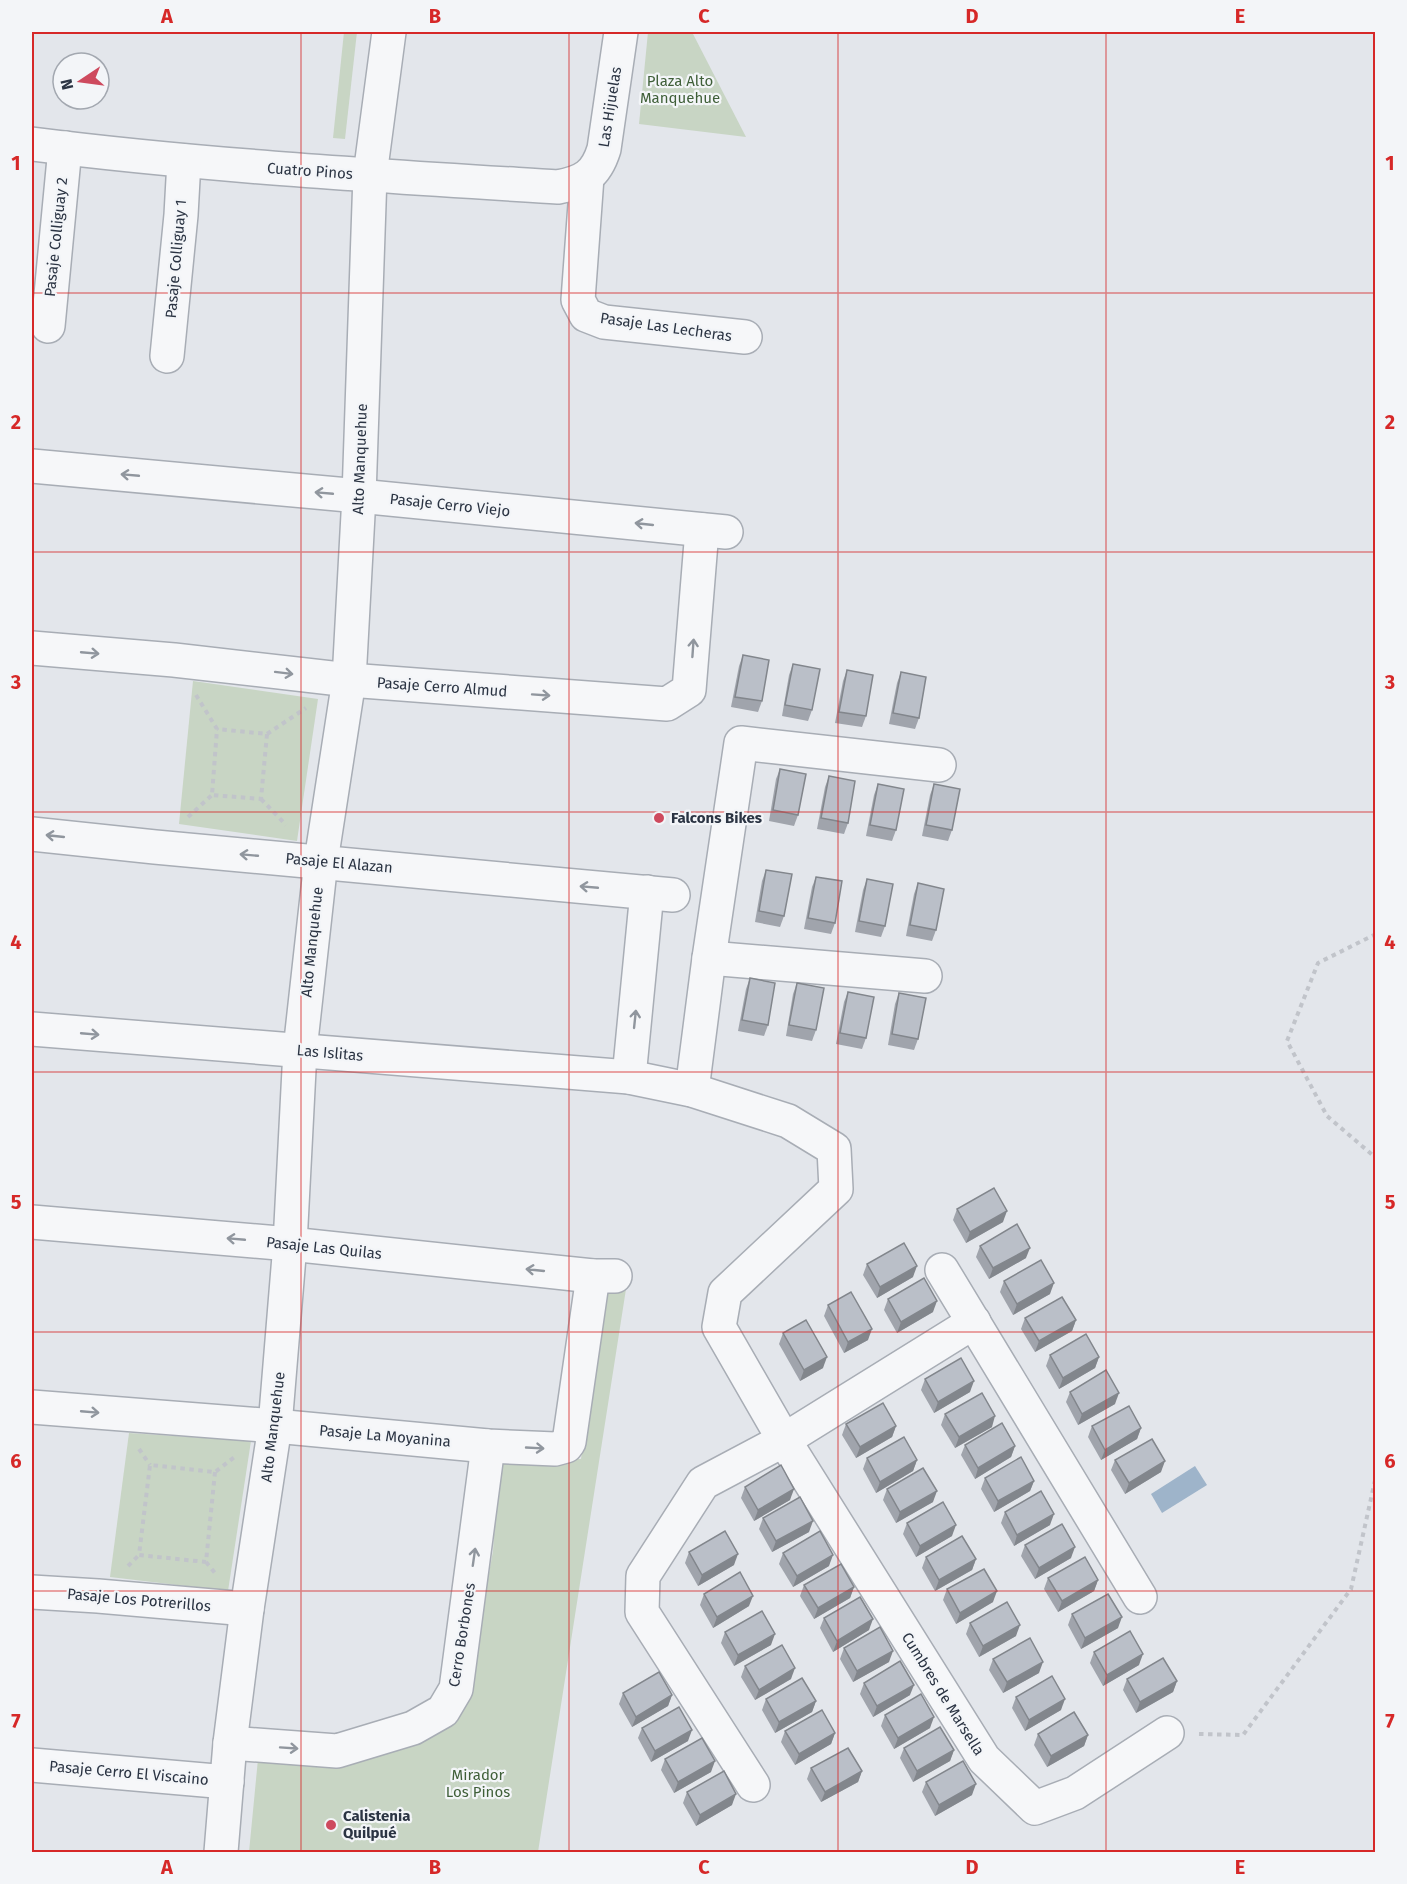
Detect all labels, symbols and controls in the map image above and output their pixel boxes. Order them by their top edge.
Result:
text: A [160,4,174,28]
text: B [429,4,441,28]
text: C [698,4,710,28]
text: D [965,4,979,28]
text: E [1235,4,1245,28]
north arrow [51,51,111,111]
street label: Las Hijuelas [595,65,625,149]
park label: Plaza Alto Manquehue [640,72,720,107]
text: N [56,77,77,92]
text: 1 [11,151,21,175]
text: 1 [1385,151,1395,175]
street label: Cuatro Pinos [266,159,354,183]
street label: Pasaje Colliguay 2 [41,176,71,298]
street label: Pasaje Colliguay 1 [162,199,190,319]
street label: Pasaje Las Lecheras [599,309,733,345]
street label: Alto Manquehue [349,403,371,515]
text: 2 [11,410,21,434]
text: 2 [1385,410,1395,434]
one-way arrow [121,469,141,480]
one-way arrow [315,487,335,498]
street label: Pasaje Cerro Viejo [389,490,511,520]
one-way arrow [634,518,654,529]
one-way arrow [687,639,698,659]
one-way arrow [79,648,99,659]
one-way arrow [273,668,293,679]
text: 3 [10,670,21,694]
text: 3 [1384,670,1395,694]
street label: Pasaje Cerro Almud [376,673,508,701]
one-way arrow [530,689,550,700]
place label: Falcons Bikes [671,809,762,827]
marker: Falcons Bikes [652,811,666,825]
one-way arrow [45,830,65,841]
one-way arrow [239,849,259,860]
street label: Pasaje El Alazan [285,849,393,877]
one-way arrow [580,881,600,892]
street label: Alto Manquehue [297,886,327,998]
text: 4 [10,930,22,954]
text: 4 [1384,930,1396,954]
one-way arrow [630,1010,641,1030]
one-way arrow [79,1028,99,1039]
street label: Las Islitas [296,1041,364,1065]
text: 5 [11,1190,22,1214]
text: 5 [1385,1190,1396,1214]
one-way arrow [227,1233,247,1244]
street label: Pasaje Las Quilas [265,1233,383,1263]
one-way arrow [525,1264,545,1275]
street label: Alto Manquehue [257,1371,289,1483]
one-way arrow [79,1407,99,1418]
street label: Pasaje La Moyanina [318,1421,452,1451]
one-way arrow [525,1442,545,1453]
text: 6 [10,1449,22,1473]
text: 6 [1384,1449,1396,1473]
one-way arrow [468,1548,479,1567]
street label: Cerro Borbones [445,1582,479,1688]
street label: Pasaje Los Potrerillos [66,1585,212,1615]
street label: Cumbres de Marsella [898,1629,988,1759]
text: 7 [11,1709,21,1733]
text: 7 [1385,1709,1395,1733]
one-way arrow [278,1742,298,1753]
street label: Pasaje Cerro El Viscaino [48,1757,210,1789]
park label: Mirador Los Pinos [446,1766,510,1801]
place label: Calistenia Quilpué [343,1807,410,1842]
marker: Calistenia Quilpué [324,1818,338,1832]
text: A [160,1855,174,1879]
text: B [429,1855,441,1879]
text: C [698,1855,710,1879]
text: D [965,1855,979,1879]
text: E [1235,1855,1245,1879]

